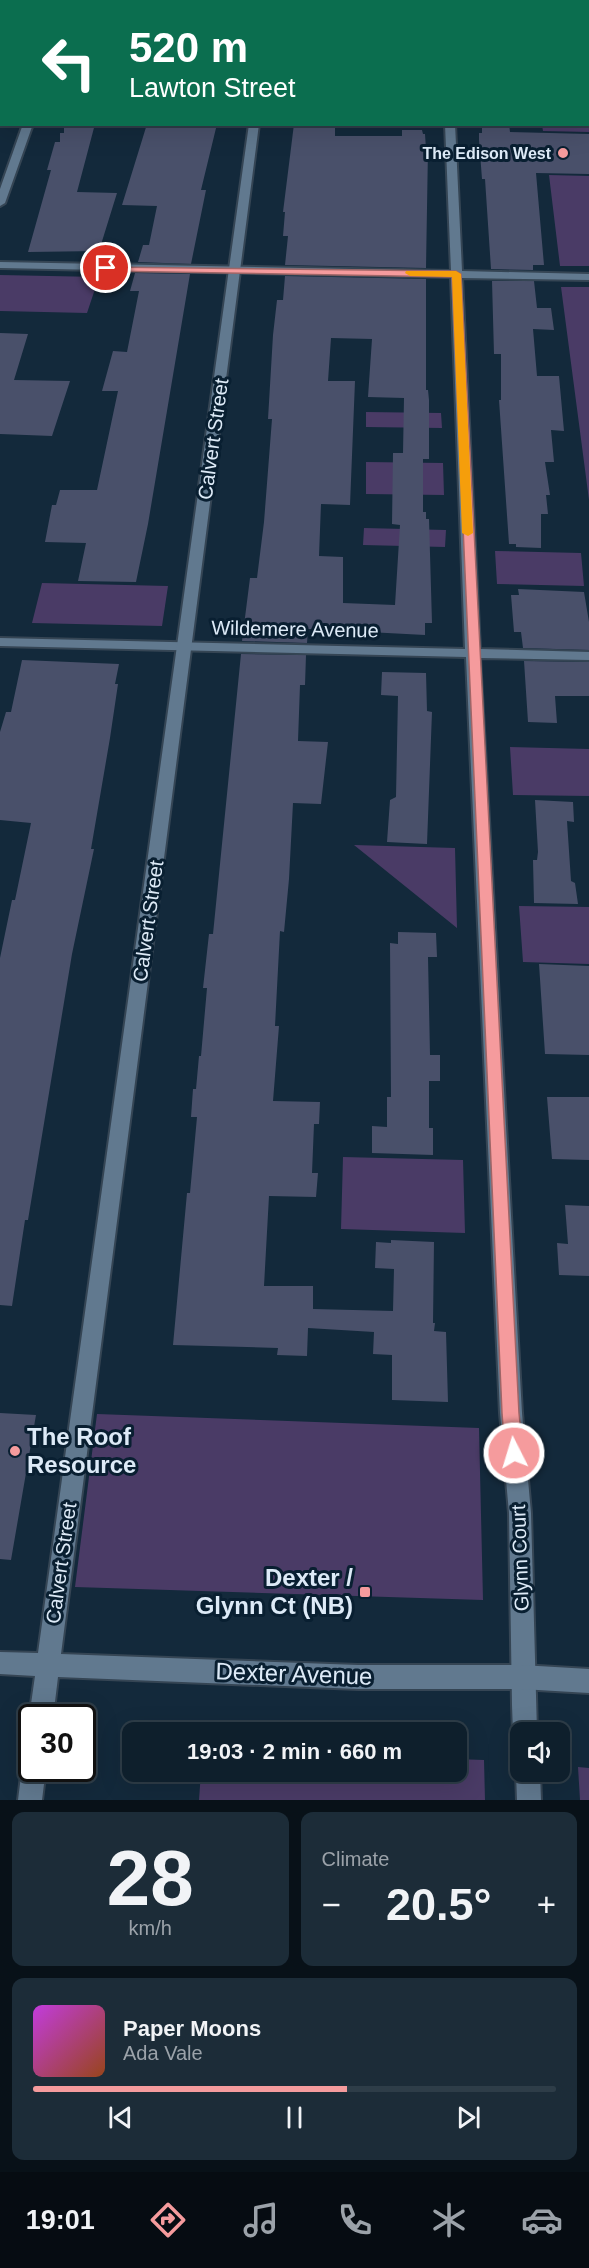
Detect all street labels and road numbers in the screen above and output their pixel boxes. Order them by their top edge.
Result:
street label: Calvert Street [194,376,232,501]
street label: Wildemere Avenue [211,617,379,641]
street label: Calvert Street [129,858,167,983]
street label: Calvert Street [42,1500,80,1625]
street label: Glynn Court [507,1504,533,1612]
street label: Dexter Avenue [215,1657,373,1690]

